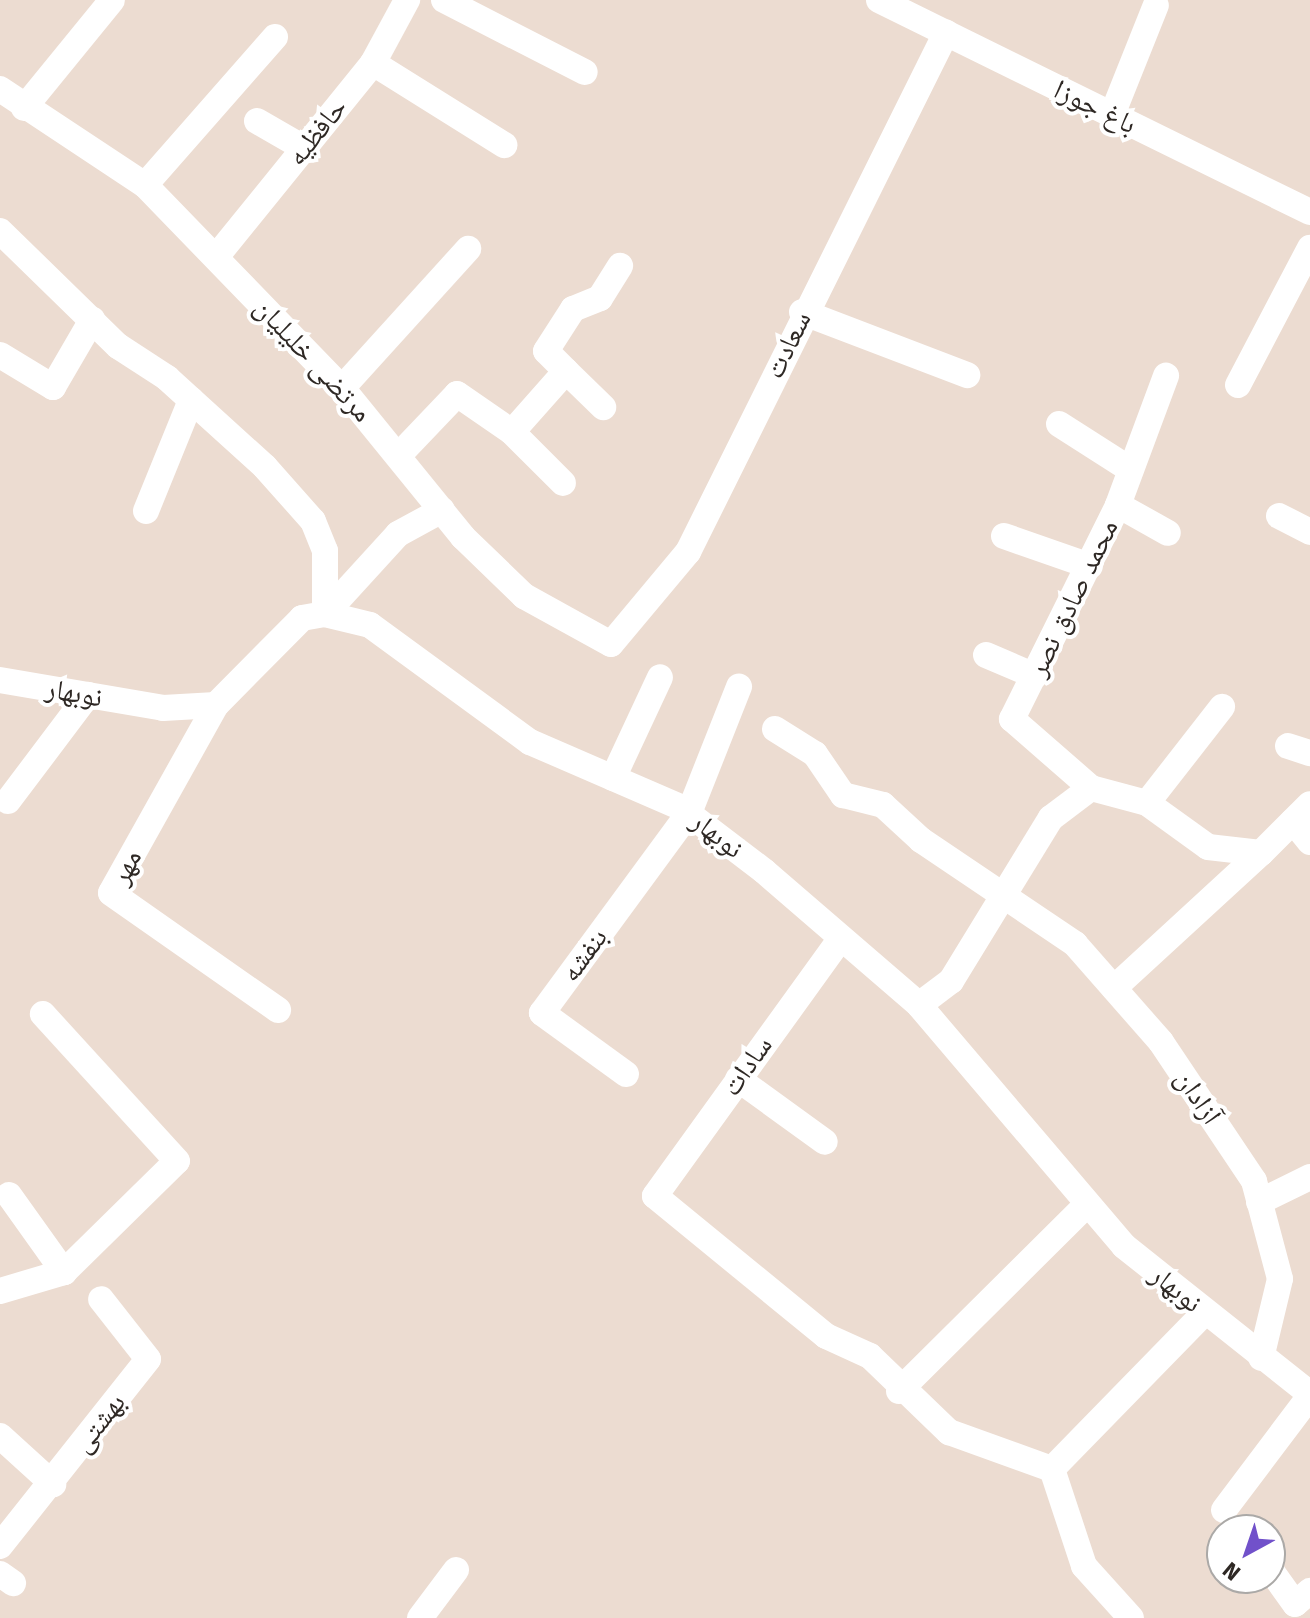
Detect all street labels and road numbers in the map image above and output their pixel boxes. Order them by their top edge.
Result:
street label: باغ جوزا [1048,73,1142,141]
street label: حافظیه [280,92,354,172]
street label: مرتضی خلیلیان [247,291,379,429]
street label: سعادت [757,306,819,384]
street label: محمد صادق نصر [1020,514,1126,682]
street label: نوبهار [43,672,105,714]
street label: نوبهار [684,804,750,866]
street label: مهر [103,844,149,890]
street label: بنفشه [553,922,615,988]
street label: سادات [714,1030,780,1102]
street label: آزادان [1168,1063,1228,1131]
street label: نوبهار [1143,1258,1209,1320]
street label: بهشتی [65,1387,133,1459]

